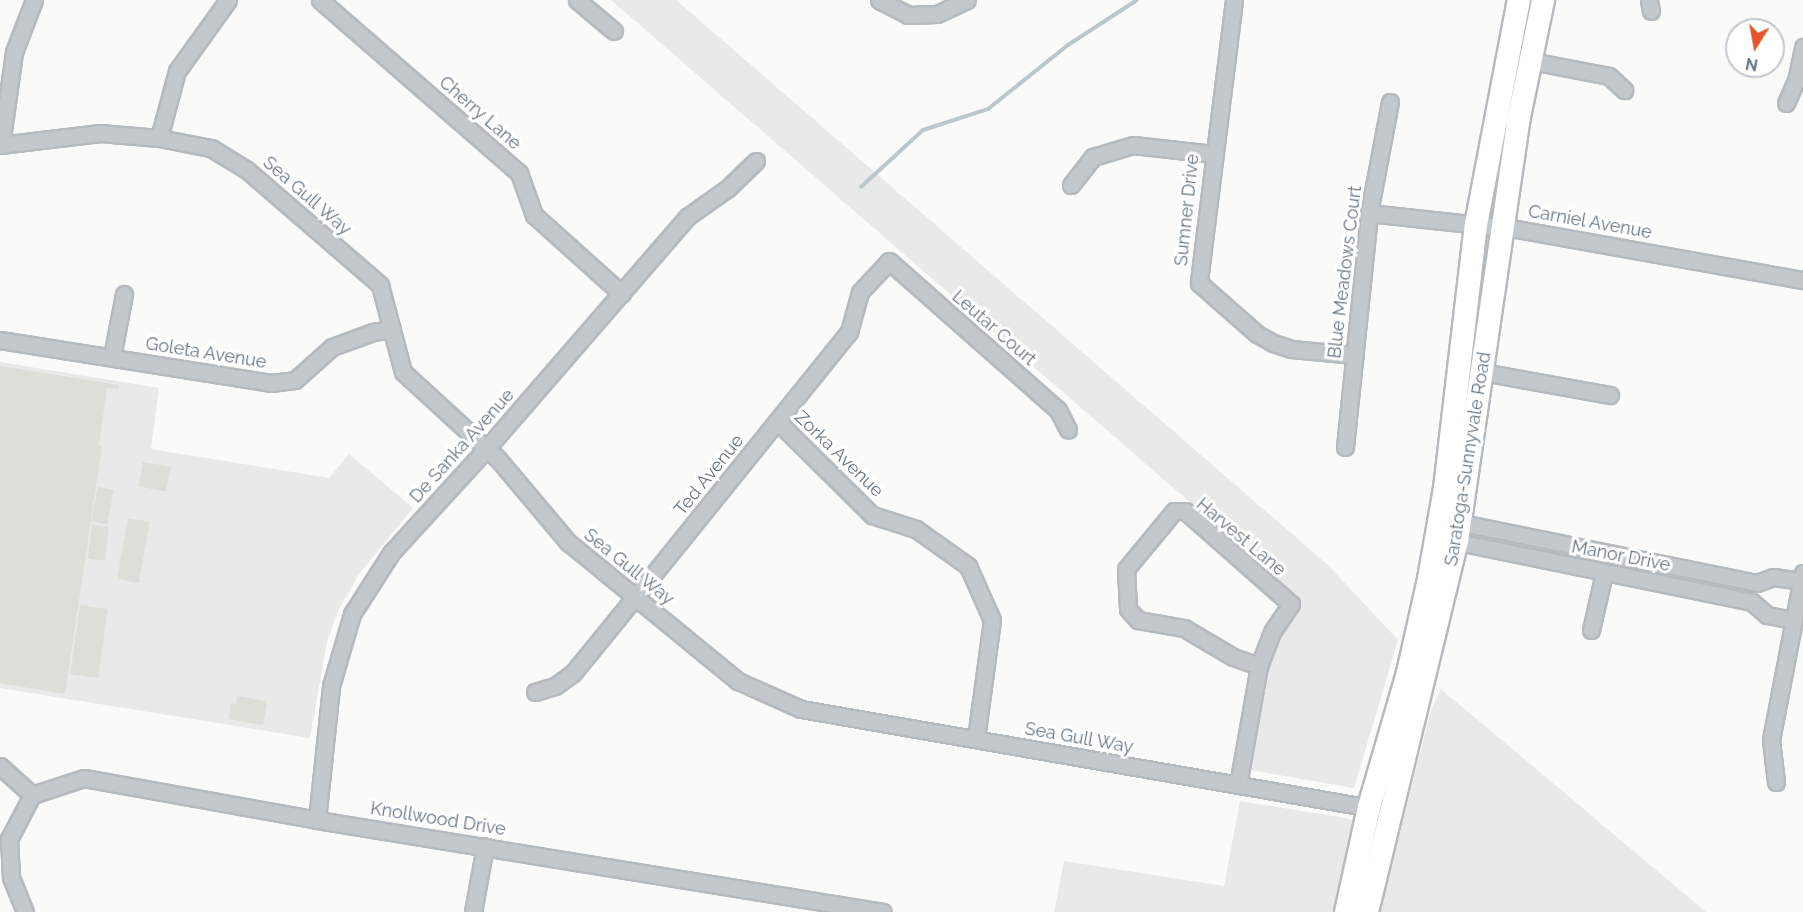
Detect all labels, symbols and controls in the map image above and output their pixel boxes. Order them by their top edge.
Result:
north arrow [1725,18,1785,78]
text: N [1744,54,1760,75]
street label: Cherry Lane [435,71,525,155]
street label: Sea Gull Way [258,151,356,241]
street label: Sumner Drive [1170,153,1204,267]
street label: Blue Meadows Court [1324,184,1366,360]
street label: Carniel Avenue [1526,200,1654,244]
street label: Leutar Court [948,286,1040,370]
street label: Goleta Avenue [144,333,268,373]
street label: Saratoga-Sunnyvale Road [1440,350,1496,568]
street label: De Sanka Avenue [405,384,519,508]
street label: Zorka Avenue [790,406,888,502]
street label: Ted Avenue [670,430,748,520]
street label: Harvest Lane [1192,493,1290,581]
street label: Sea Gull Way [579,524,679,610]
street label: Manor Drive [1570,536,1672,576]
street label: Sea Gull Way [1022,718,1136,758]
street label: Knollwood Drive [369,798,507,840]

